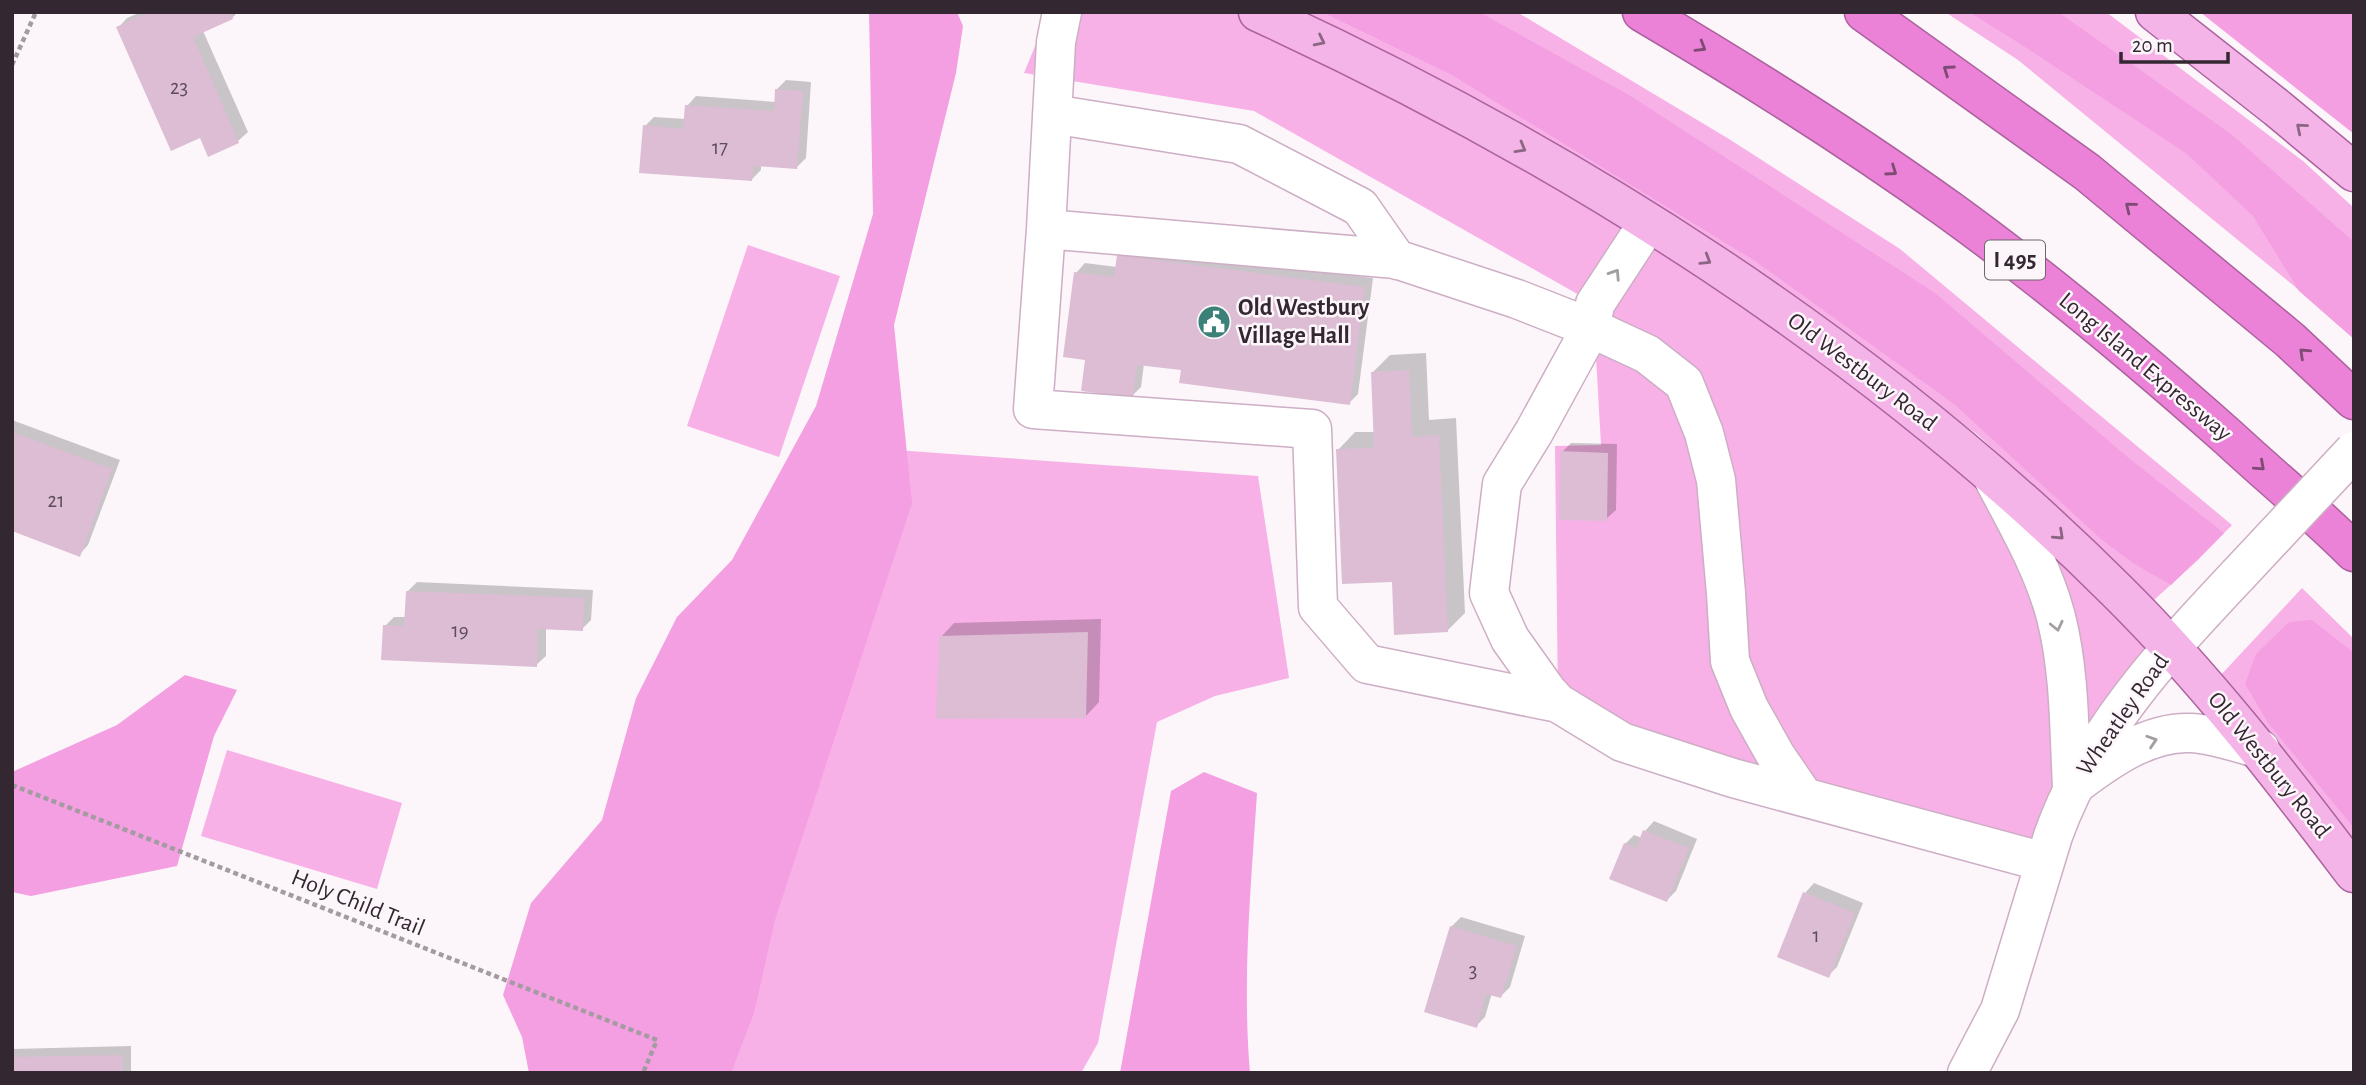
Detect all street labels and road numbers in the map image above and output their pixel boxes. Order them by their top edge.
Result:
road number: I 495 [1985,241,2045,280]
street label: Long Island Expressway [2054,288,2236,446]
street label: Old Westbury Road [1783,308,1941,436]
street label: Wheatley Road [2072,650,2174,780]
street label: Old Westbury Road [2203,688,2335,842]
street label: Holy Child Trail [288,865,428,941]

